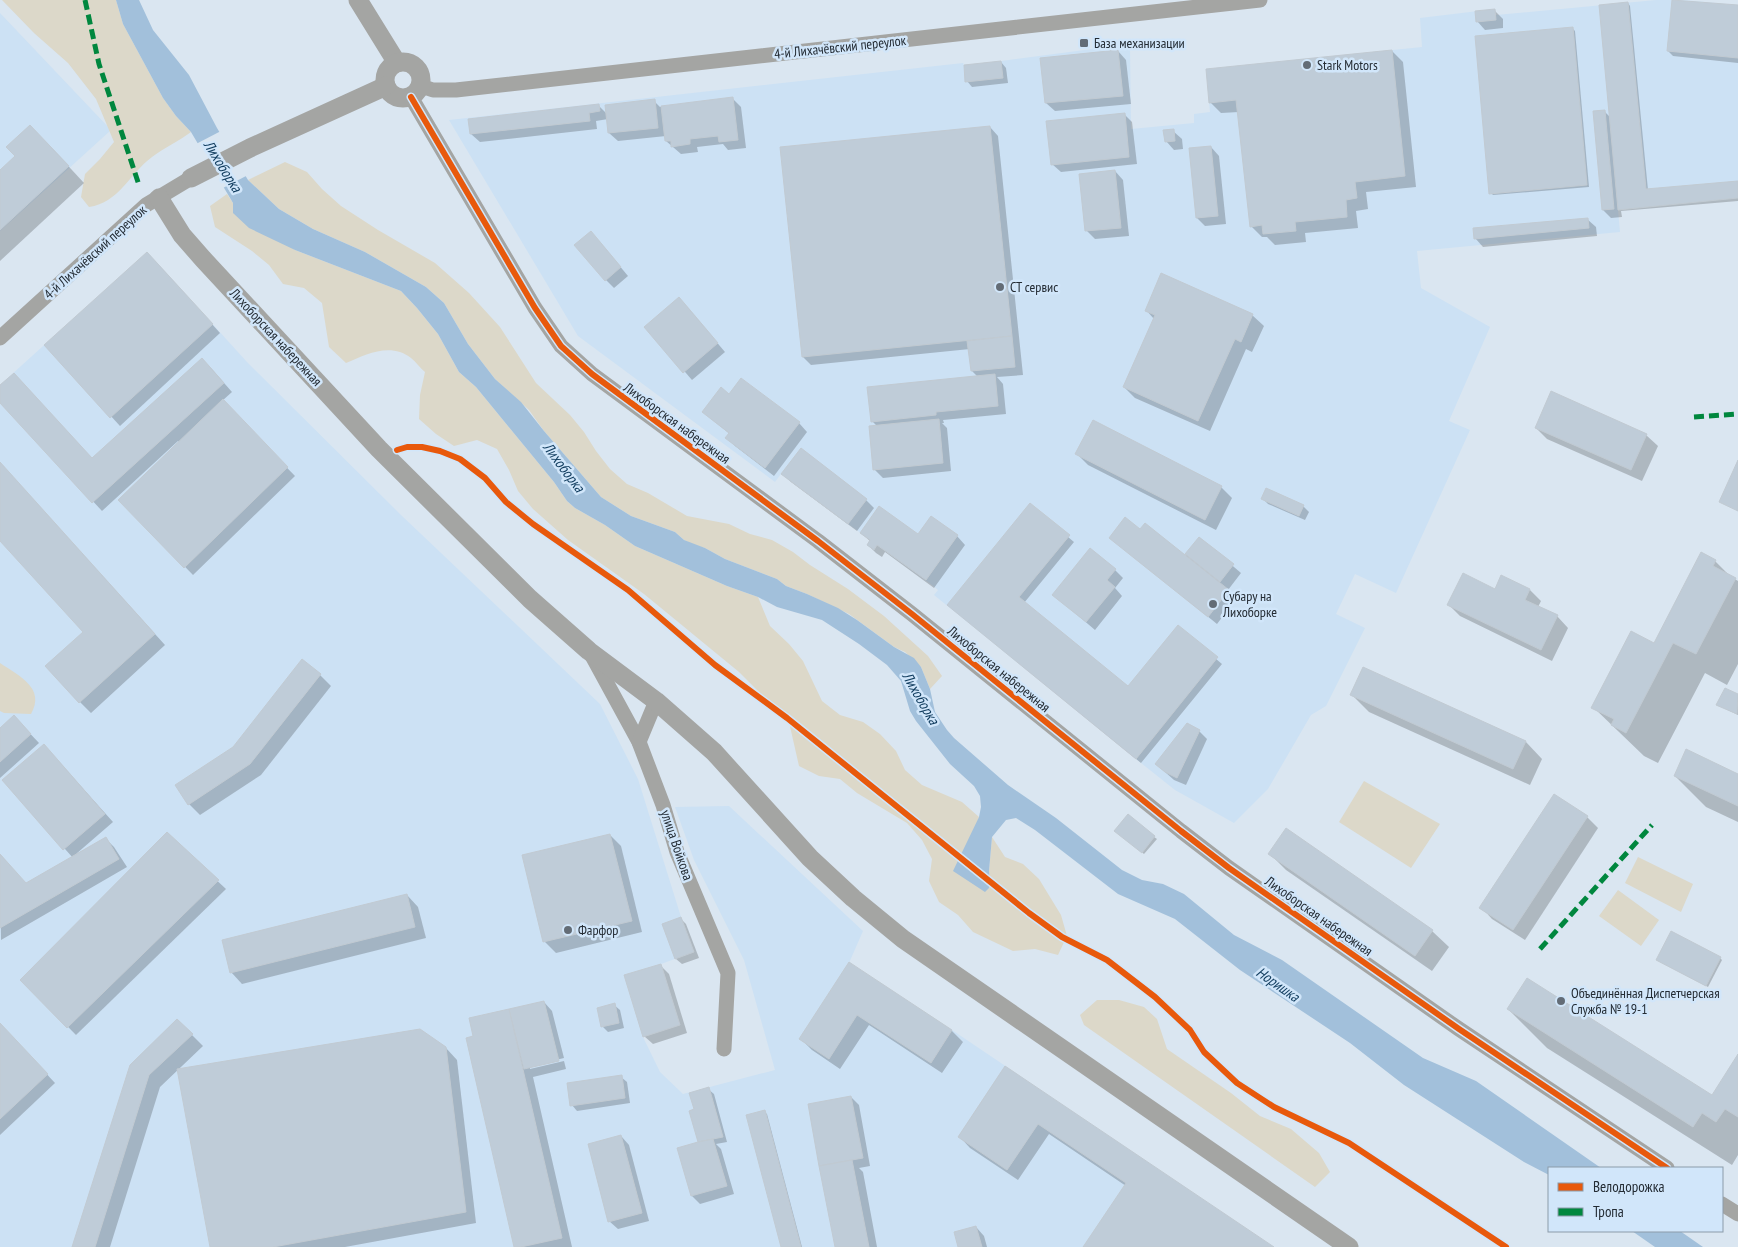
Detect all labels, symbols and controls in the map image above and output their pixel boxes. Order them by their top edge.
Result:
street label: 4-й Лихачёвский переулок [773,31,907,63]
place label: База механизации [1094,34,1185,52]
marker: База механизации [1078,37,1090,49]
place label: Stark Motors [1317,56,1378,74]
marker: Stark Motors [1301,59,1313,71]
water label: Лихоборка [199,136,247,196]
street label: 4-й Лихачёвский переулок [40,201,151,303]
place label: СТ сервис [1010,278,1058,296]
marker: СТ сервис [994,281,1006,293]
street label: Лихоборская набережная [225,284,326,390]
street label: Лихоборская набережная [619,378,734,468]
water label: Лихоборка [538,437,590,497]
place label: Субару на Лихоборке [1222,587,1277,621]
marker: Субару на Лихоборке [1207,598,1219,610]
street label: Лихоборская набережная [943,621,1054,716]
water label: Лихоборка [898,667,944,729]
street label: улица Войкова [657,808,697,882]
street label: Лихоборская набережная [1261,872,1376,960]
place label: Фарфор [578,921,618,939]
marker: Фарфор [562,924,574,936]
water label: Норишка [1253,962,1304,1006]
place label: Объединённая Диспетчерская Служба № 19-1 [1571,984,1720,1018]
marker: Объединённая Диспетчерская Служба № 19-1 [1555,995,1567,1007]
legend [1548,1167,1723,1232]
text: Велодорожка [1593,1177,1664,1196]
text: Тропа [1593,1202,1624,1221]

